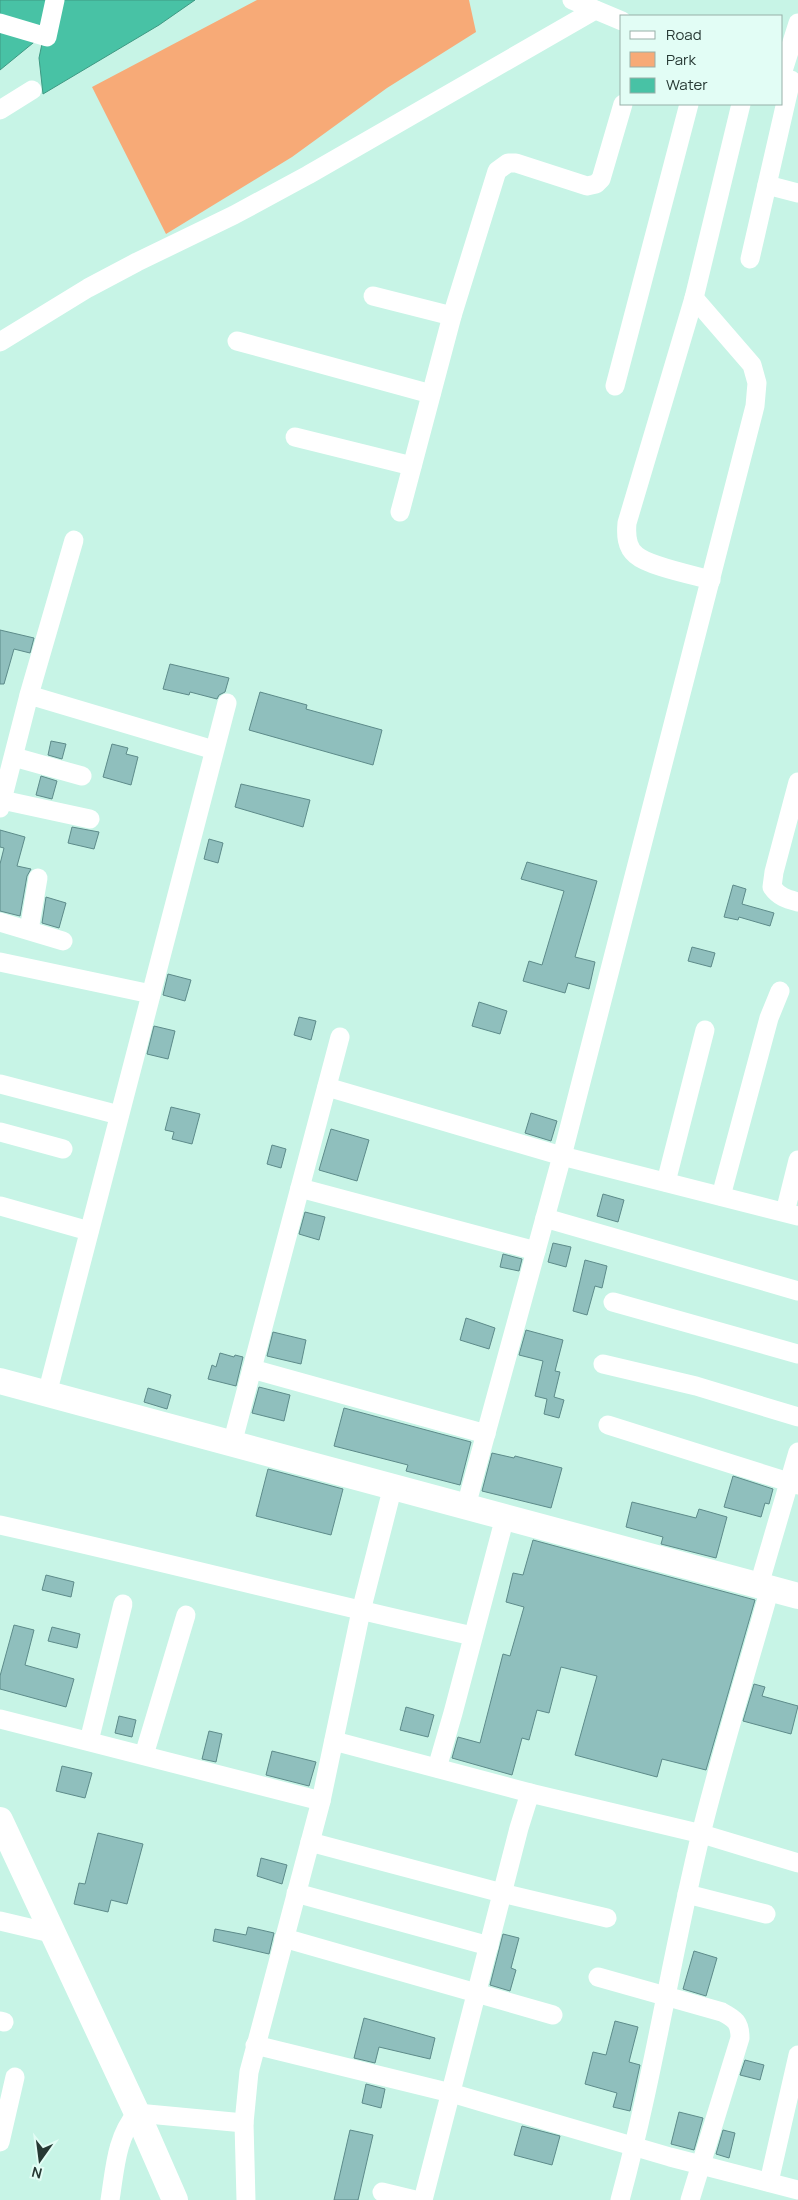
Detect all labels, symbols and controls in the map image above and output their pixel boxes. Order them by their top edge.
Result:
legend [620,15,783,105]
text: Road [666,24,702,45]
text: Park [666,49,696,70]
text: Water [666,74,708,95]
north arrow [15,2135,65,2185]
text: N [30,2163,44,2184]

